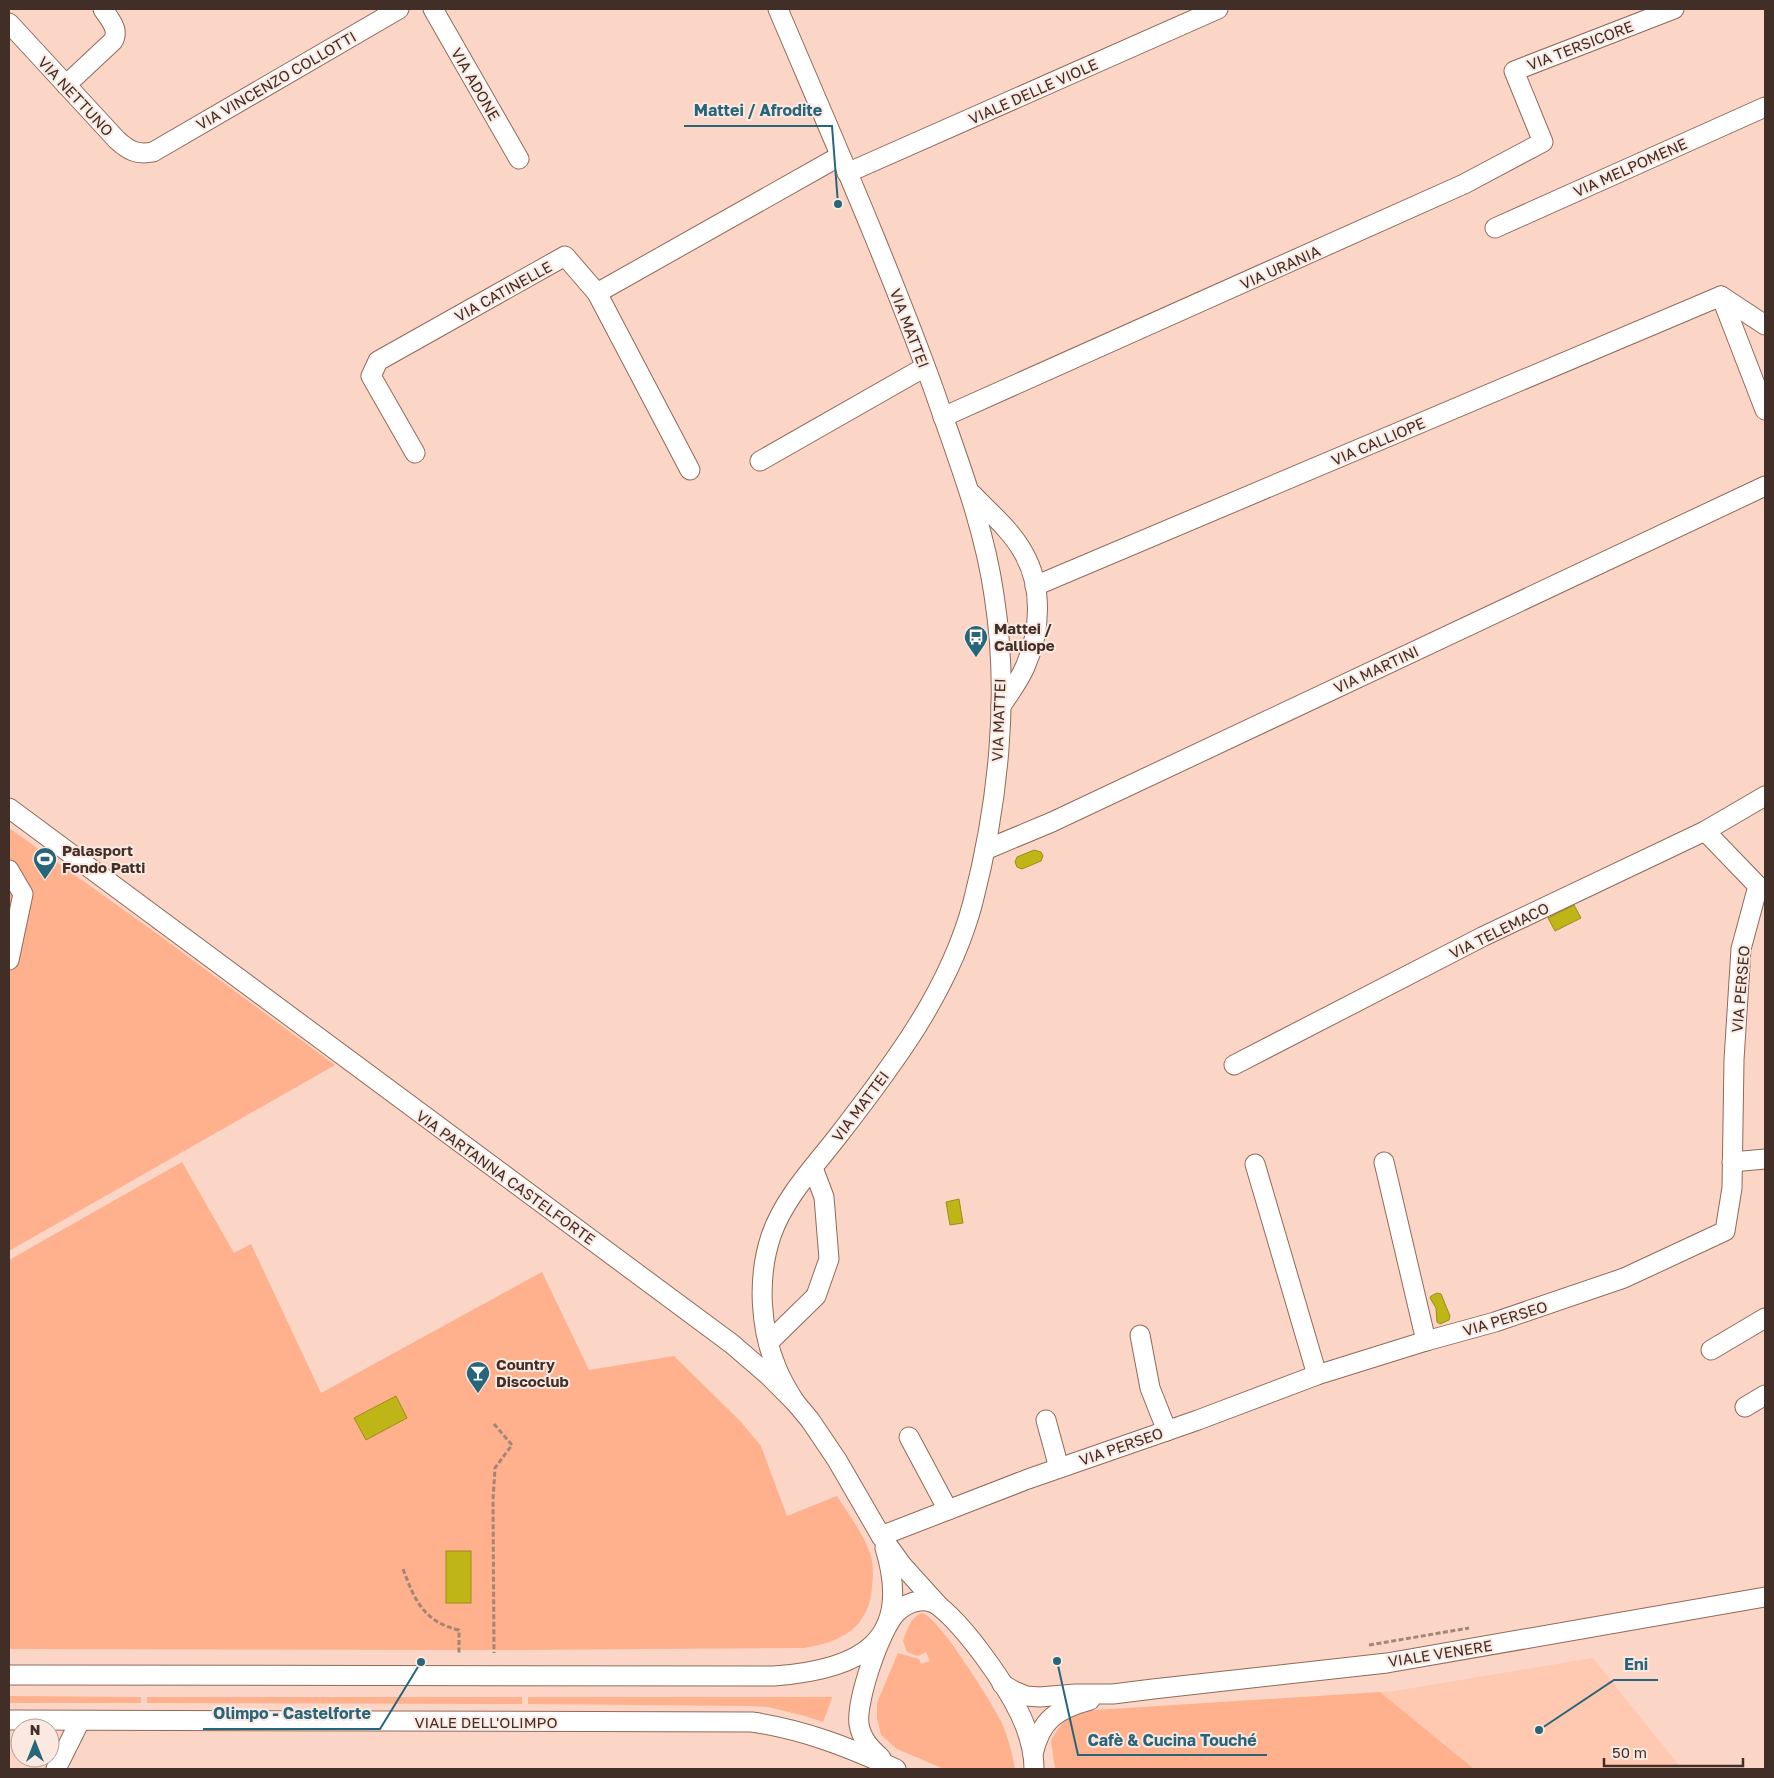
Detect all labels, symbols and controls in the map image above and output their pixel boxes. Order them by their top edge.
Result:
street label: VIA TERSICORE [1524,16,1636,74]
street label: VIA VINCENZO COLLOTTI [193,27,359,133]
street label: VIA ADONE [448,45,504,123]
street label: VIA NETTUNO [35,53,117,139]
street label: VIALE DELLE VIOLE [966,54,1100,128]
callout: Mattei / Afrodite [684,95,832,126]
text: Mattei / Afrodite [694,100,822,120]
street label: VIA MELPOMENE [1570,134,1690,200]
street label: VIA URANIA [1237,241,1323,293]
street label: VIA CATINELLE [451,257,555,325]
street label: VIA MATTEI [887,286,933,370]
street label: VIA CALLIOPE [1328,413,1428,469]
place label: Mattei / Calliope [994,619,1055,654]
bus stop icon: Mattei / Calliope [963,624,989,658]
street label: VIA MARTINI [1331,641,1421,697]
street label: VIA MATTEI [988,678,1008,762]
place label: Palasport Fondo Patti [62,841,145,876]
sports icon: Palasport Fondo Patti [32,846,58,880]
street label: VIA TELEMACO [1446,898,1552,962]
street label: VIA PERSEO [1727,945,1753,1033]
street label: VIA MATTEI [828,1067,892,1145]
street label: VIA PARTANNA CASTELFORTE [413,1106,599,1248]
street label: VIA PERSEO [1461,1297,1549,1339]
place label: Country Discoclub [496,1355,569,1390]
bar icon: Country Discoclub [465,1360,491,1394]
street label: VIA PERSEO [1077,1423,1165,1469]
street label: VIALE VENERE [1387,1636,1493,1670]
callout: Eni [1614,1649,1658,1680]
text: Eni [1624,1654,1648,1674]
callout: Olimpo - Castelforte [203,1698,380,1729]
text: Olimpo - Castelforte [213,1703,371,1723]
street label: VIALE DELL'OLIMPO [415,1713,558,1731]
north arrow [10,1718,60,1768]
text: N [30,1721,40,1738]
callout: Cafè & Cucina Touché [1078,1724,1267,1755]
text: Cafè & Cucina Touché [1087,1730,1257,1750]
scale bar [1604,1736,1743,1768]
text: 50 m [1612,1743,1647,1761]

